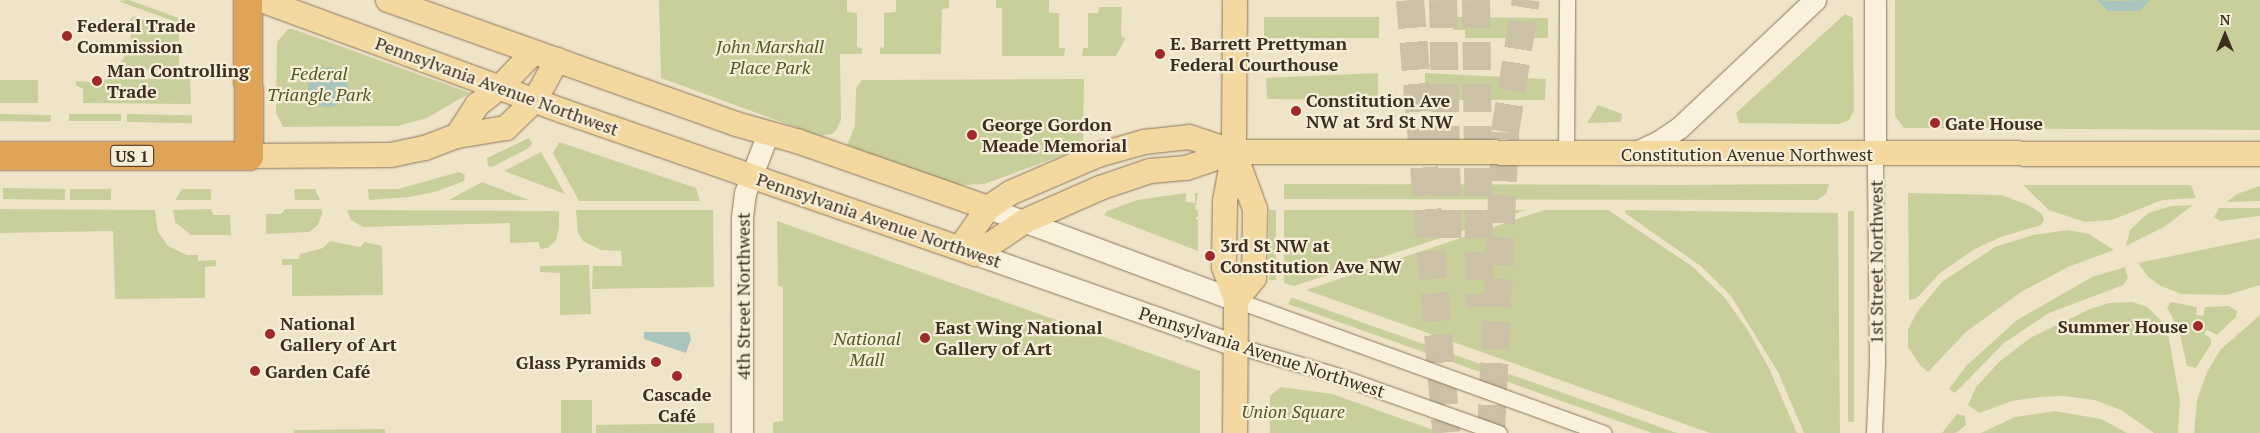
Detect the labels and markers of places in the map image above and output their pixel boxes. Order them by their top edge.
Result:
place label: Federal Trade Commission [77,15,196,58]
marker: Federal Trade Commission [61,30,73,42]
place label: E. Barrett Prettyman Federal Courthouse [1170,33,1348,76]
marker: E. Barrett Prettyman Federal Courthouse [1154,48,1166,60]
place label: Man Controlling Trade [107,60,249,102]
marker: Man Controlling Trade [91,75,103,87]
place label: Constitution Ave NW at 3rd St NW [1306,90,1453,132]
marker: Constitution Ave NW at 3rd St NW [1290,105,1302,117]
place label: Gate House [1945,112,2043,134]
place label: George Gordon Meade Memorial [982,114,1127,156]
marker: Gate House [1929,117,1941,129]
marker: George Gordon Meade Memorial [966,129,978,141]
place label: 3rd St NW at Constitution Ave NW [1220,235,1402,278]
marker: 3rd St NW at Constitution Ave NW [1204,250,1216,262]
place label: National Gallery of Art [280,313,397,356]
place label: Summer House [2058,315,2188,337]
place label: East Wing National Gallery of Art [935,317,1102,359]
marker: Summer House [2192,320,2204,332]
marker: National Gallery of Art [264,328,276,340]
marker: East Wing National Gallery of Art [919,332,931,344]
place label: Glass Pyramids [516,351,646,373]
marker: Glass Pyramids [650,356,662,368]
place label: Garden Café [265,360,370,382]
marker: Garden Café [249,365,261,377]
marker: Cascade Café [671,370,683,382]
place label: Cascade Café [642,384,712,426]

